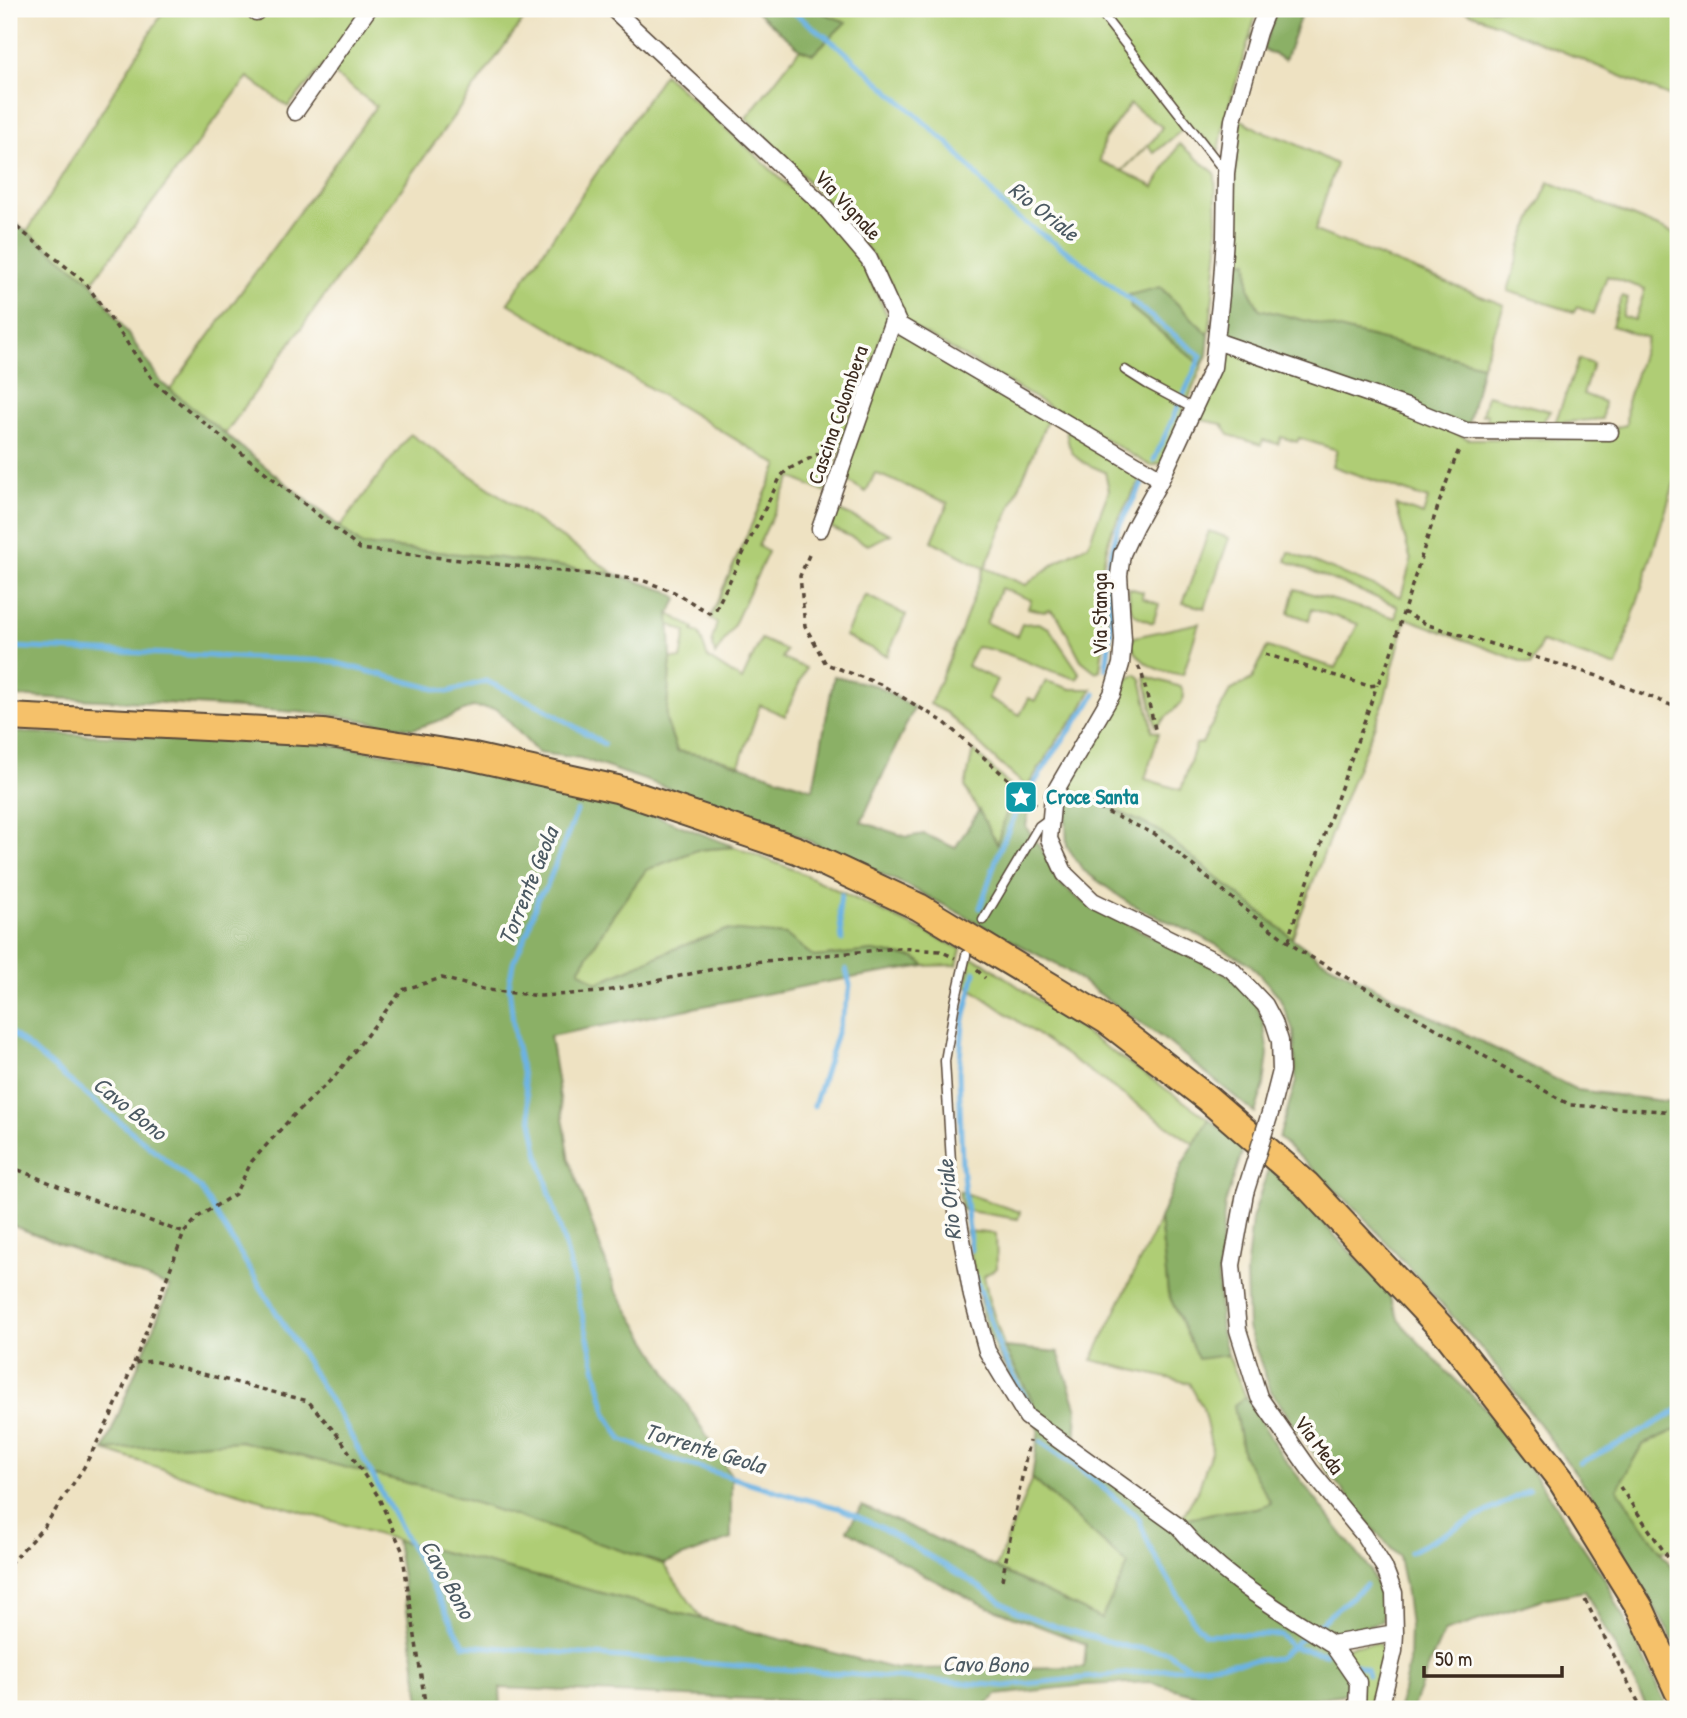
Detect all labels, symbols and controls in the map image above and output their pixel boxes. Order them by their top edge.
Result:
street label: Via Vignale [808,163,889,246]
water label: Rio Oriale [1003,173,1087,248]
street label: Cascina Colombera [800,342,875,488]
street label: Via Stanga [1085,573,1114,655]
place icon: Croce Santa [1002,778,1040,816]
place label: Croce Santa [1046,782,1139,811]
water label: Torrente Geola [490,821,566,949]
water label: Cavo Bono [87,1069,175,1148]
water label: Rio Oriale [929,1157,968,1242]
street label: Via Meda [1288,1409,1351,1480]
water label: Torrente Geola [641,1415,771,1481]
water label: Cavo Bono [414,1534,484,1625]
scale bar [1424,1634,1563,1678]
text: 50 m [1435,1644,1472,1673]
water label: Cavo Bono [942,1647,1030,1680]

